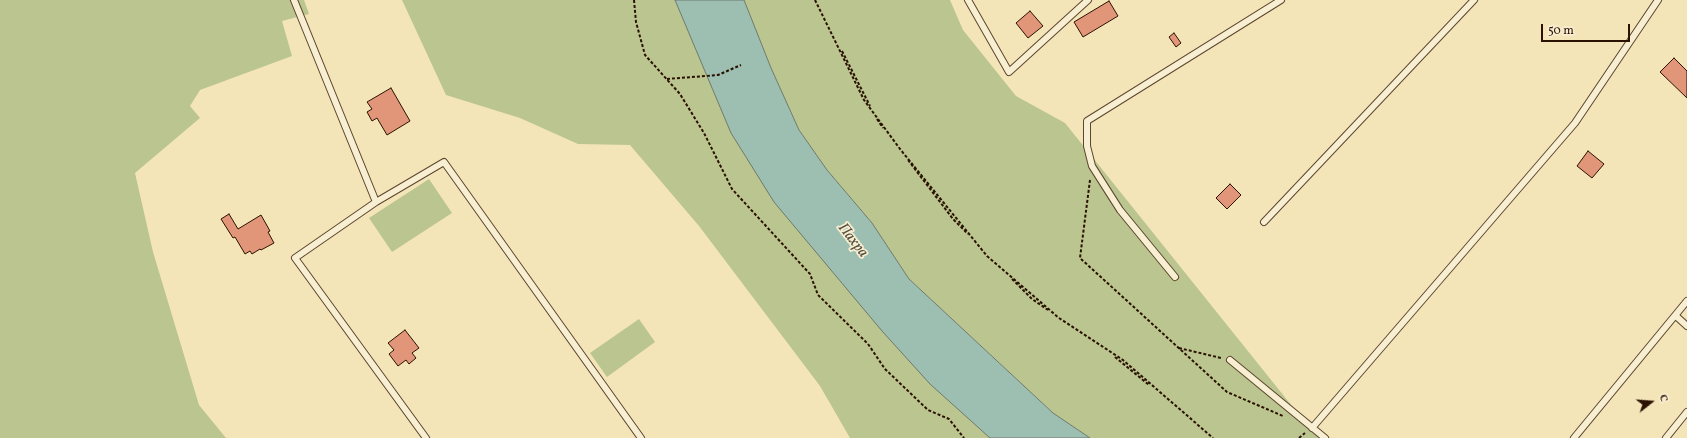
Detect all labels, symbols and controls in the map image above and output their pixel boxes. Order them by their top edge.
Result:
scale bar [1543,16,1632,42]
text: 50 m [1548,23,1574,39]
water label: Пахра [833,220,871,262]
north arrow [1631,382,1671,422]
text: С [1655,393,1671,404]

